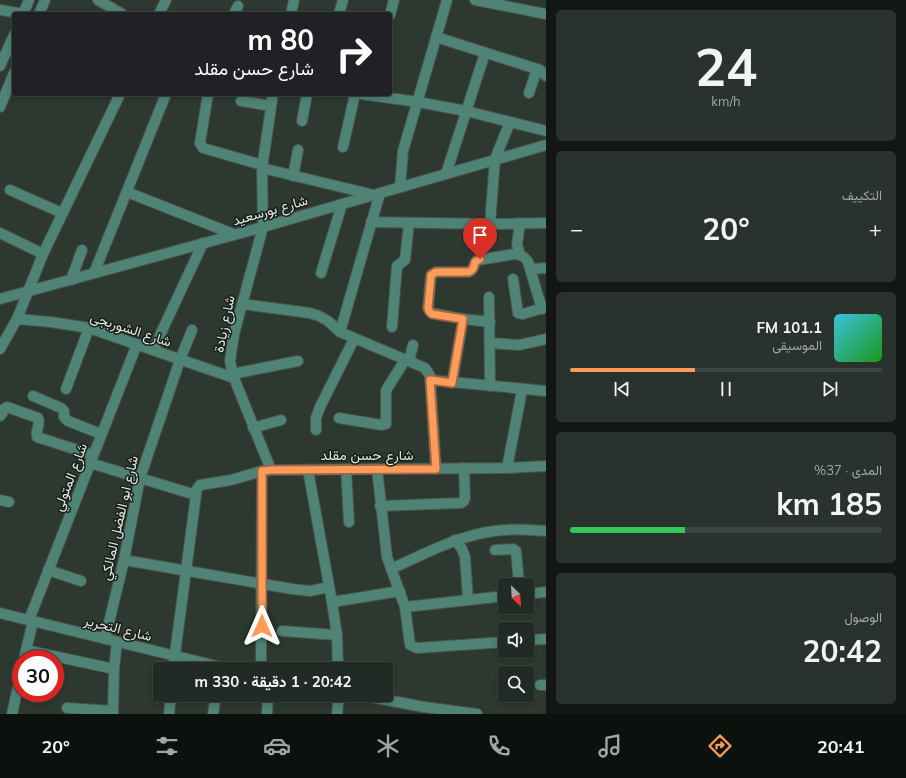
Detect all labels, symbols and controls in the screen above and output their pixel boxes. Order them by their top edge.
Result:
text: 80 m [248,22,314,57]
icon: right [328,28,380,80]
text: 24 [695,34,757,99]
text: شارع حسن مقلد [194,57,314,80]
text: km/h [711,93,741,109]
text: التكييف [842,187,882,203]
street label: شارع بورسعيد [230,191,310,231]
text: 20° [702,210,750,248]
text: − [570,215,583,243]
text: + [869,215,882,243]
pin [463,218,497,259]
icon: arrive [469,224,491,246]
street label: شارع زيادة [209,294,241,355]
street label: شارع الشوربجى [87,307,174,352]
text: 101.1 FM [757,318,822,337]
text: الموسيقى [772,337,822,353]
icon: previous [611,378,633,400]
icon: pause [715,378,737,400]
icon: next [819,378,841,400]
street label: شارع المتولي [49,440,94,515]
street label: شارع حسن مقلد [320,446,414,466]
street label: شارع ابو الفضل المالكي [96,454,145,583]
text: المدى · 37% [814,462,882,478]
text: 185 km [776,485,882,523]
north arrow [498,578,534,614]
map controls [498,578,534,702]
position arrow [241,605,283,647]
text: الوصول [844,609,882,625]
street label: شارع التحرير [81,611,154,647]
button: sound [498,622,534,658]
text: 20:42 [803,632,882,670]
speed limit sign: 30 [12,650,64,702]
button: search [498,666,534,702]
text: 20:42 · 1 دقيقة · 330 m [195,672,351,691]
icon: filters [153,732,181,760]
icon: car [263,732,291,760]
icon: climate [374,732,402,760]
icon: phone [485,732,513,760]
icon: music [596,732,624,760]
icon: directions [706,732,734,760]
text: 20° [41,735,70,758]
text: 20:41 [817,735,865,758]

